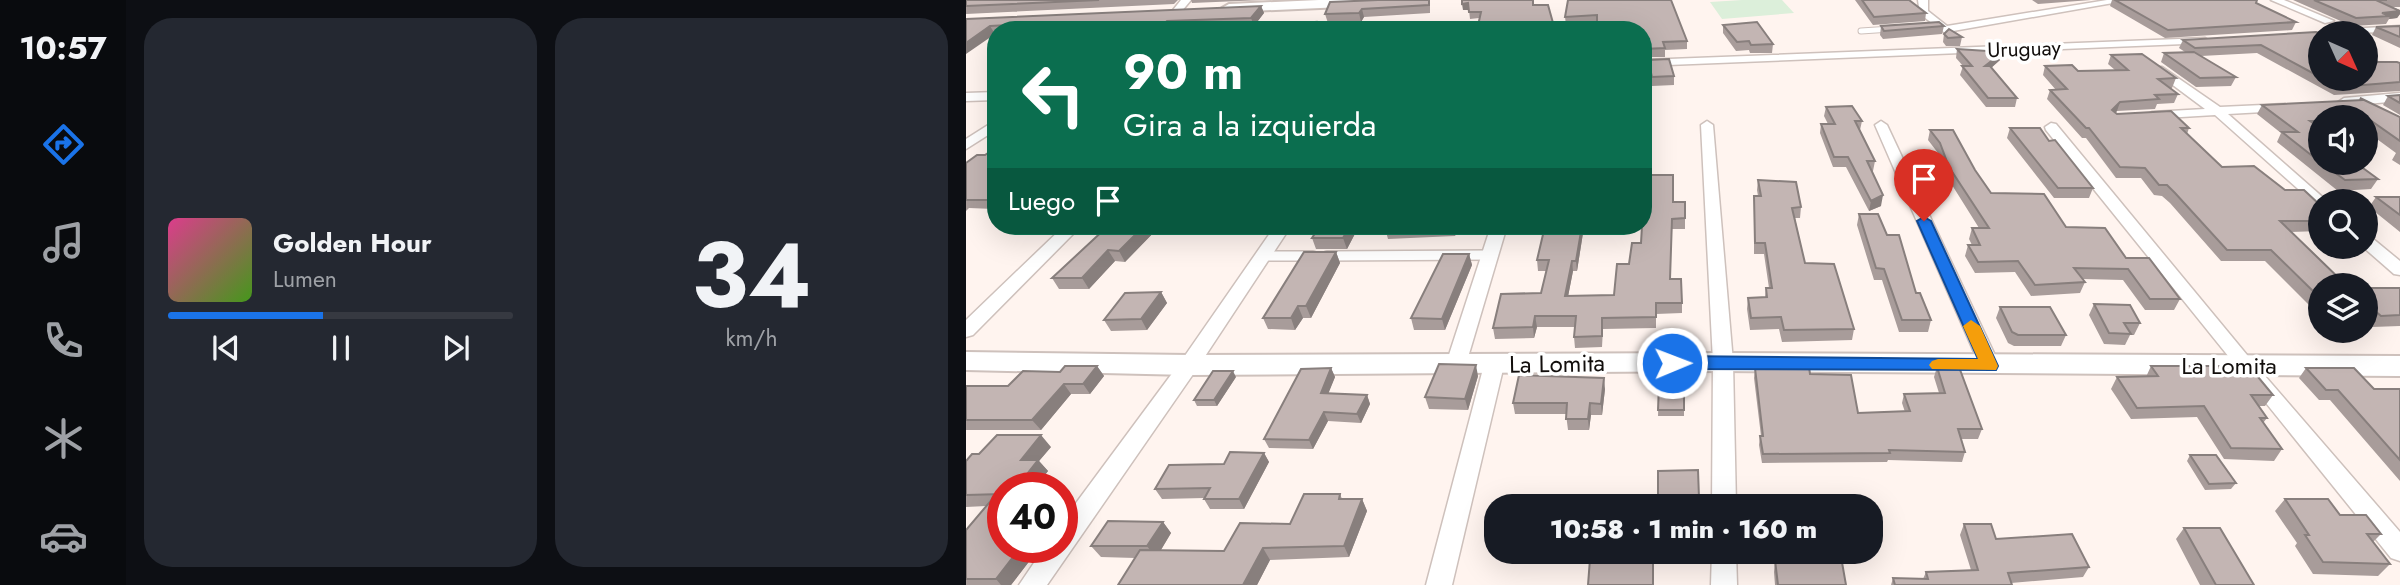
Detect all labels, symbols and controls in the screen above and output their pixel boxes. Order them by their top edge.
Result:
north arrow [2308,21,2378,91]
map controls [2308,21,2378,343]
text: 10:57 [19,25,107,71]
street label: Uruguay [1987,33,2062,65]
text: 90 m [1123,37,1243,107]
icon: left [1008,49,1099,140]
text: Gira a la izquierda [1123,102,1376,148]
button: sound [2308,105,2378,175]
icon: directions [39,120,88,169]
pin [1894,149,1954,221]
icon: arrive [1905,160,1943,198]
text: Luego [1008,182,1075,220]
icon: arrive [1089,182,1127,220]
button: search [2308,189,2378,259]
text: 34 [691,210,812,341]
icon: music [39,218,88,267]
text: Golden Hour [273,224,432,262]
text: Lumen [273,262,337,296]
button: layers [2308,273,2378,343]
icon: phone [39,316,88,365]
text: km/h [726,321,777,355]
position arrow [1635,326,1709,400]
icon: previous [207,329,245,367]
icon: pause [322,329,360,367]
icon: next [437,329,475,367]
street label: La Lomita [1509,345,1605,382]
street label: La Lomita [2181,348,2277,383]
icon: climate [39,414,88,463]
speed limit sign: 40 [987,472,1078,563]
text: 10:58 · 1 min · 160 m [1550,510,1817,548]
icon: car [39,512,88,561]

